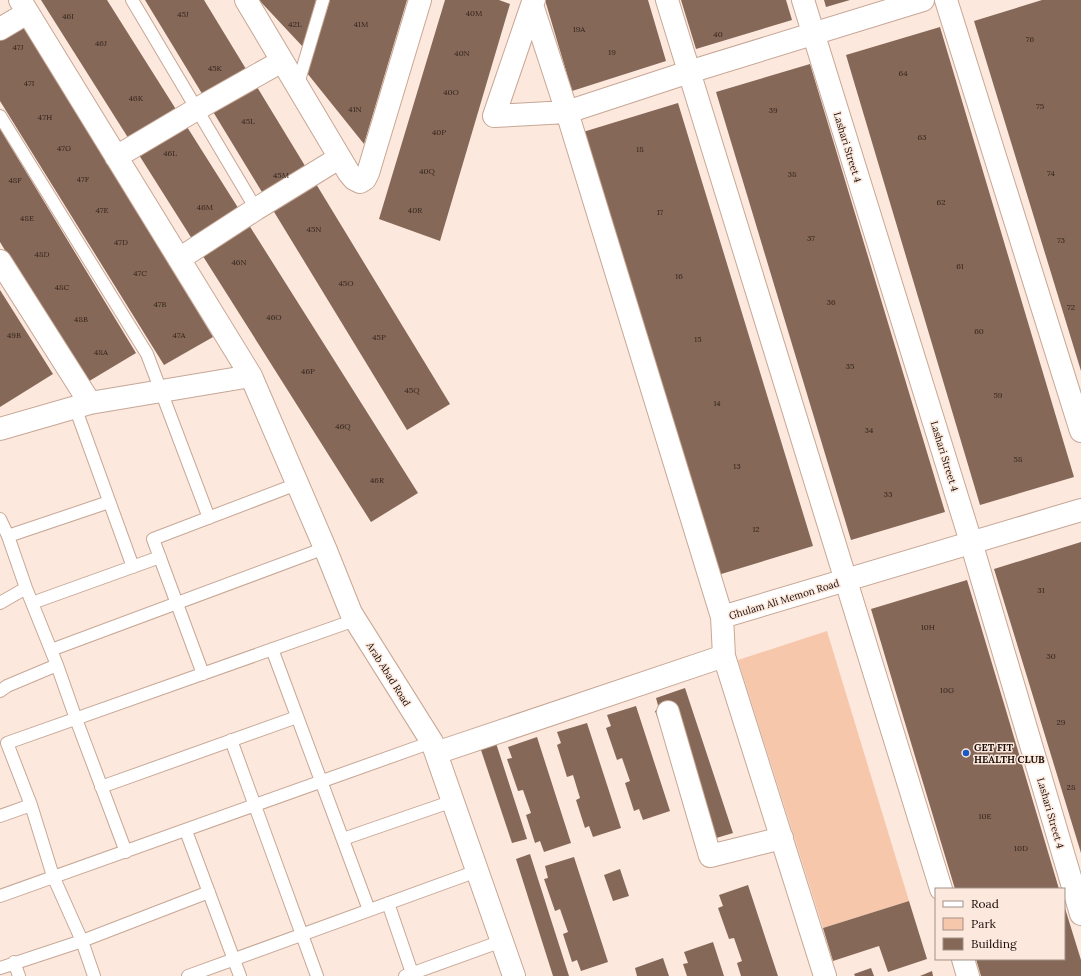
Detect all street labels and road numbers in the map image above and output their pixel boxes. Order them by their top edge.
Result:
street label: Lashari Street 4 [831,110,865,185]
street label: Lashari Street 4 [928,419,962,494]
street label: Ghulam Ali Memon Road [727,576,841,622]
street label: Arab Abad Road [363,639,413,709]
street label: Lashari Street 4 [1034,776,1067,851]

